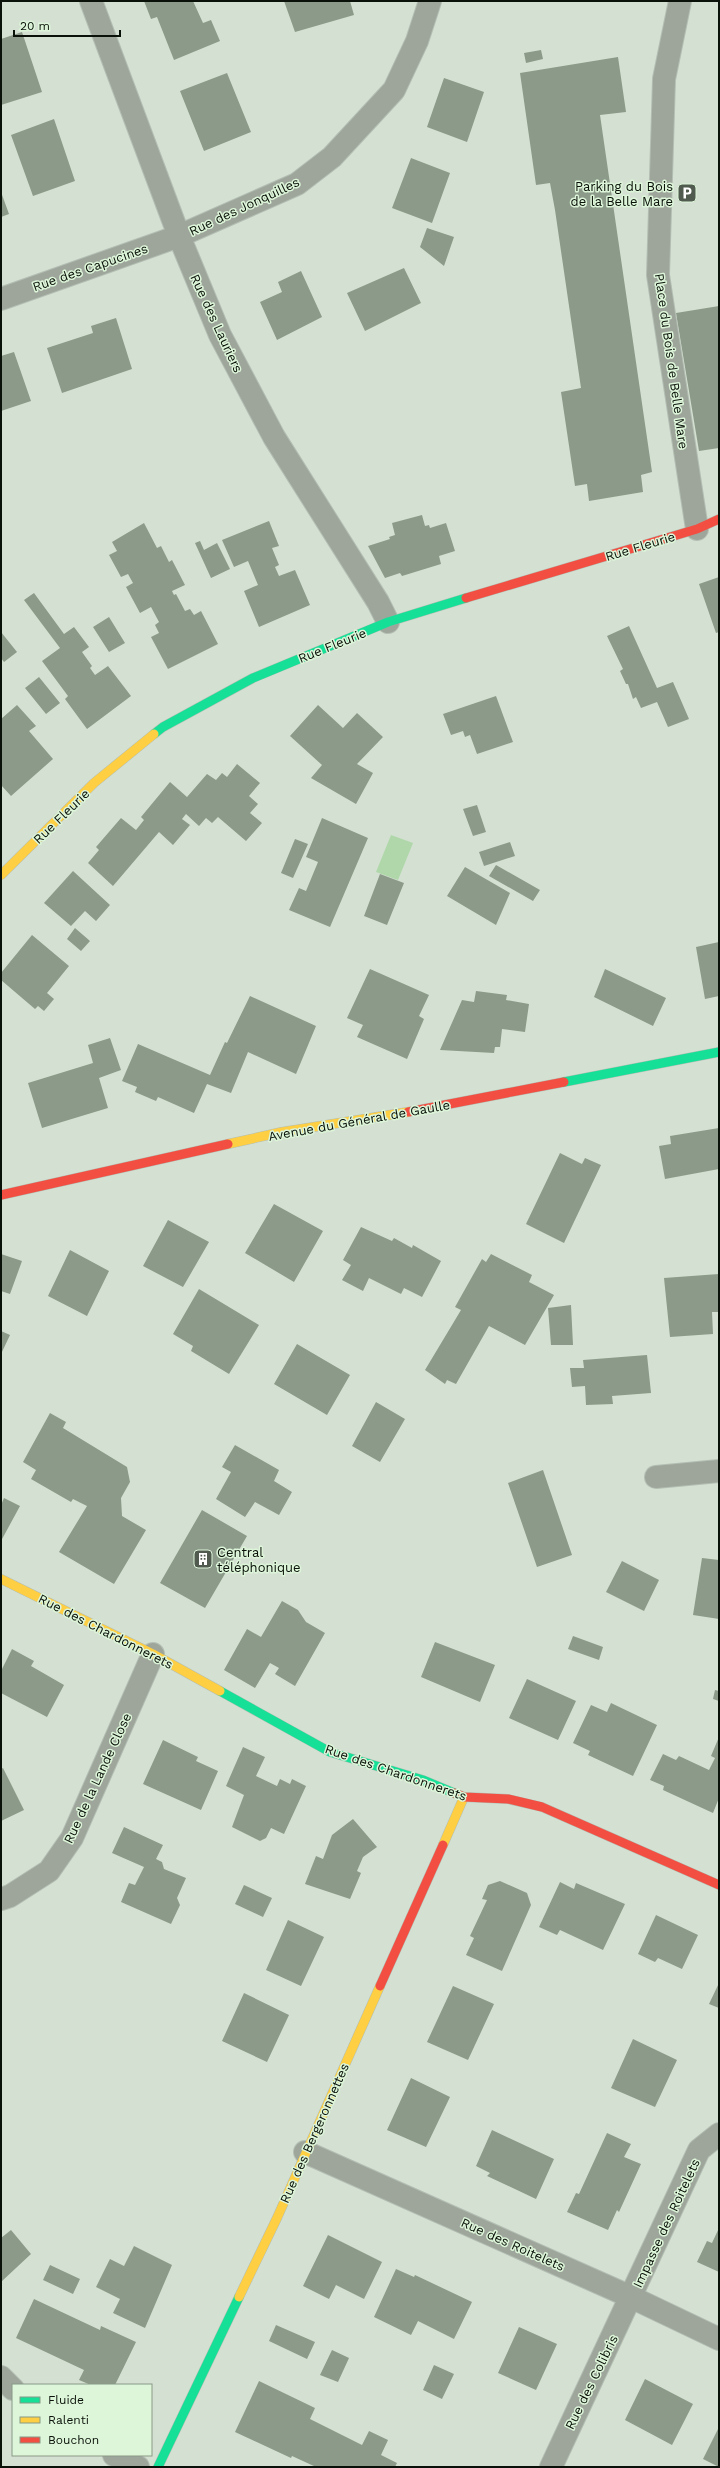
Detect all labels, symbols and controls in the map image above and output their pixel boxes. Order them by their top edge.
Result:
scale bar [14,12,120,38]
text: 20 m [20,19,50,33]
street label: Rue des Jonquilles [187,174,302,239]
place label: Parking du Bois de la Belle Mare [571,179,673,209]
parking icon: Parking du Bois de la Belle Mare [676,182,698,204]
street label: Rue des Capucines [31,241,150,294]
street label: Rue des Lauriers [187,272,246,375]
street label: Place du Bois de Belle Mare [652,272,691,450]
street label: Rue Fleurie [603,529,677,564]
street label: Rue Fleurie [296,625,368,666]
street label: Rue Fleurie [30,786,93,847]
street label: Avenue du Général de Gaulle [267,1097,451,1144]
place label: Central téléphonique [217,1545,301,1575]
building icon: Central téléphonique [192,1548,214,1570]
street label: Rue des Chardonnerets [36,1591,176,1672]
street label: Rue de la Lande Close [61,1711,134,1846]
street label: Rue des Chardonnerets [323,1741,469,1804]
street label: Rue des Bergeronnettes [277,2061,352,2205]
street label: Impasse des Roitelets [630,2156,703,2290]
street label: Rue des Roitelets [459,2215,567,2274]
street label: Rue des Colibris [562,2332,621,2432]
legend [12,2384,152,2456]
text: Fluide [48,2393,84,2407]
text: Ralenti [48,2413,89,2427]
text: Bouchon [48,2433,99,2447]

